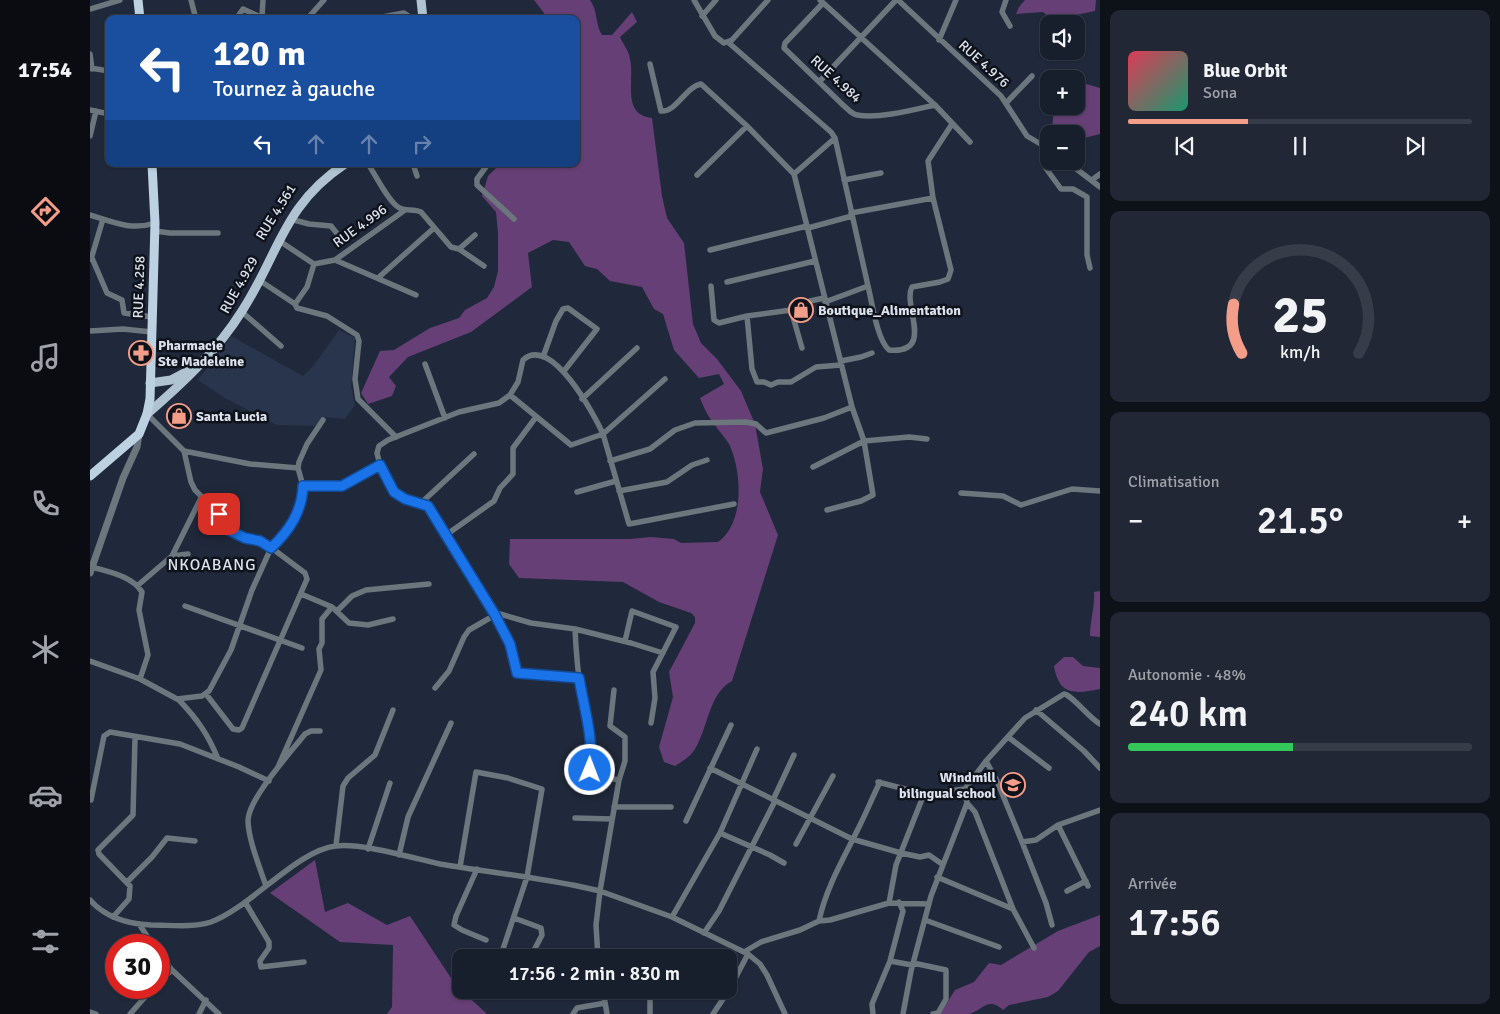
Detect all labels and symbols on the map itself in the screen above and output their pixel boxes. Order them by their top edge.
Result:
street label: RUE 4.976 [955,37,1013,91]
street label: RUE 4.984 [807,52,865,107]
street label: RUE 4.561 [252,181,300,243]
street label: RUE 4.996 [330,201,390,251]
street label: RUE 4.929 [216,254,262,316]
street label: RUE 4.258 [129,255,149,319]
shop icon: Boutique_Alimentation [788,297,814,323]
place label: Boutique_Alimentation [818,302,961,319]
place label: Pharmacie Ste Madeleine [158,337,244,370]
pharmacy icon: Pharmacie Ste Madeleine [128,340,154,366]
shop icon: Santa Lucia [166,403,192,429]
place label: Santa Lucia [196,408,267,425]
pin [198,493,240,535]
district label: NKOABANG [168,555,257,575]
position arrow [563,743,615,795]
place label: Windmill bilingual school [899,769,997,802]
school or university icon: Windmill bilingual school [1000,772,1026,798]
speed limit sign: 30 [105,934,170,999]

